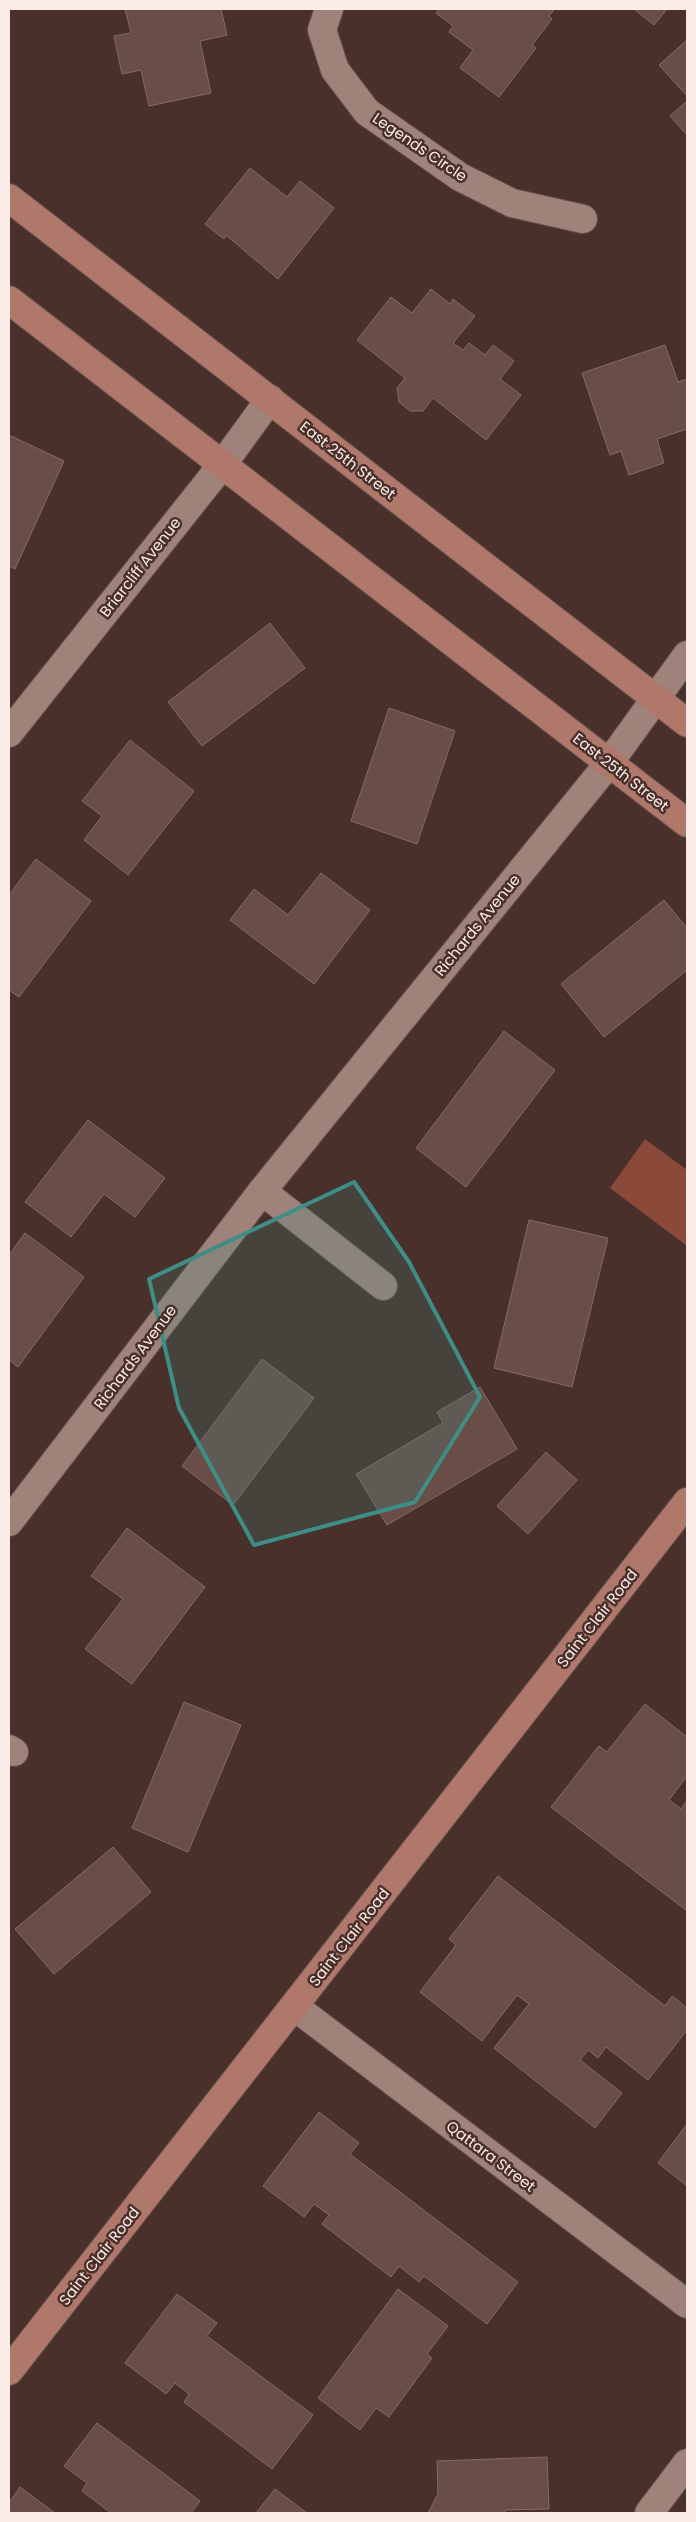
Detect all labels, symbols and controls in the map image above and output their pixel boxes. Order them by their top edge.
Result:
street label: Legends Circle [369,108,471,186]
street label: East 25th Street [296,416,400,504]
street label: Briarcliff Avenue [95,513,185,621]
street label: East 25th Street [569,728,673,816]
street label: Richards Avenue [429,870,525,980]
street label: Richards Avenue [89,1301,181,1413]
street label: Saint Clair Road [552,1564,642,1672]
street label: Saint Clair Road [304,1883,394,1991]
street label: Qattara Street [442,2116,540,2196]
street label: Saint Clair Road [54,2202,144,2310]

